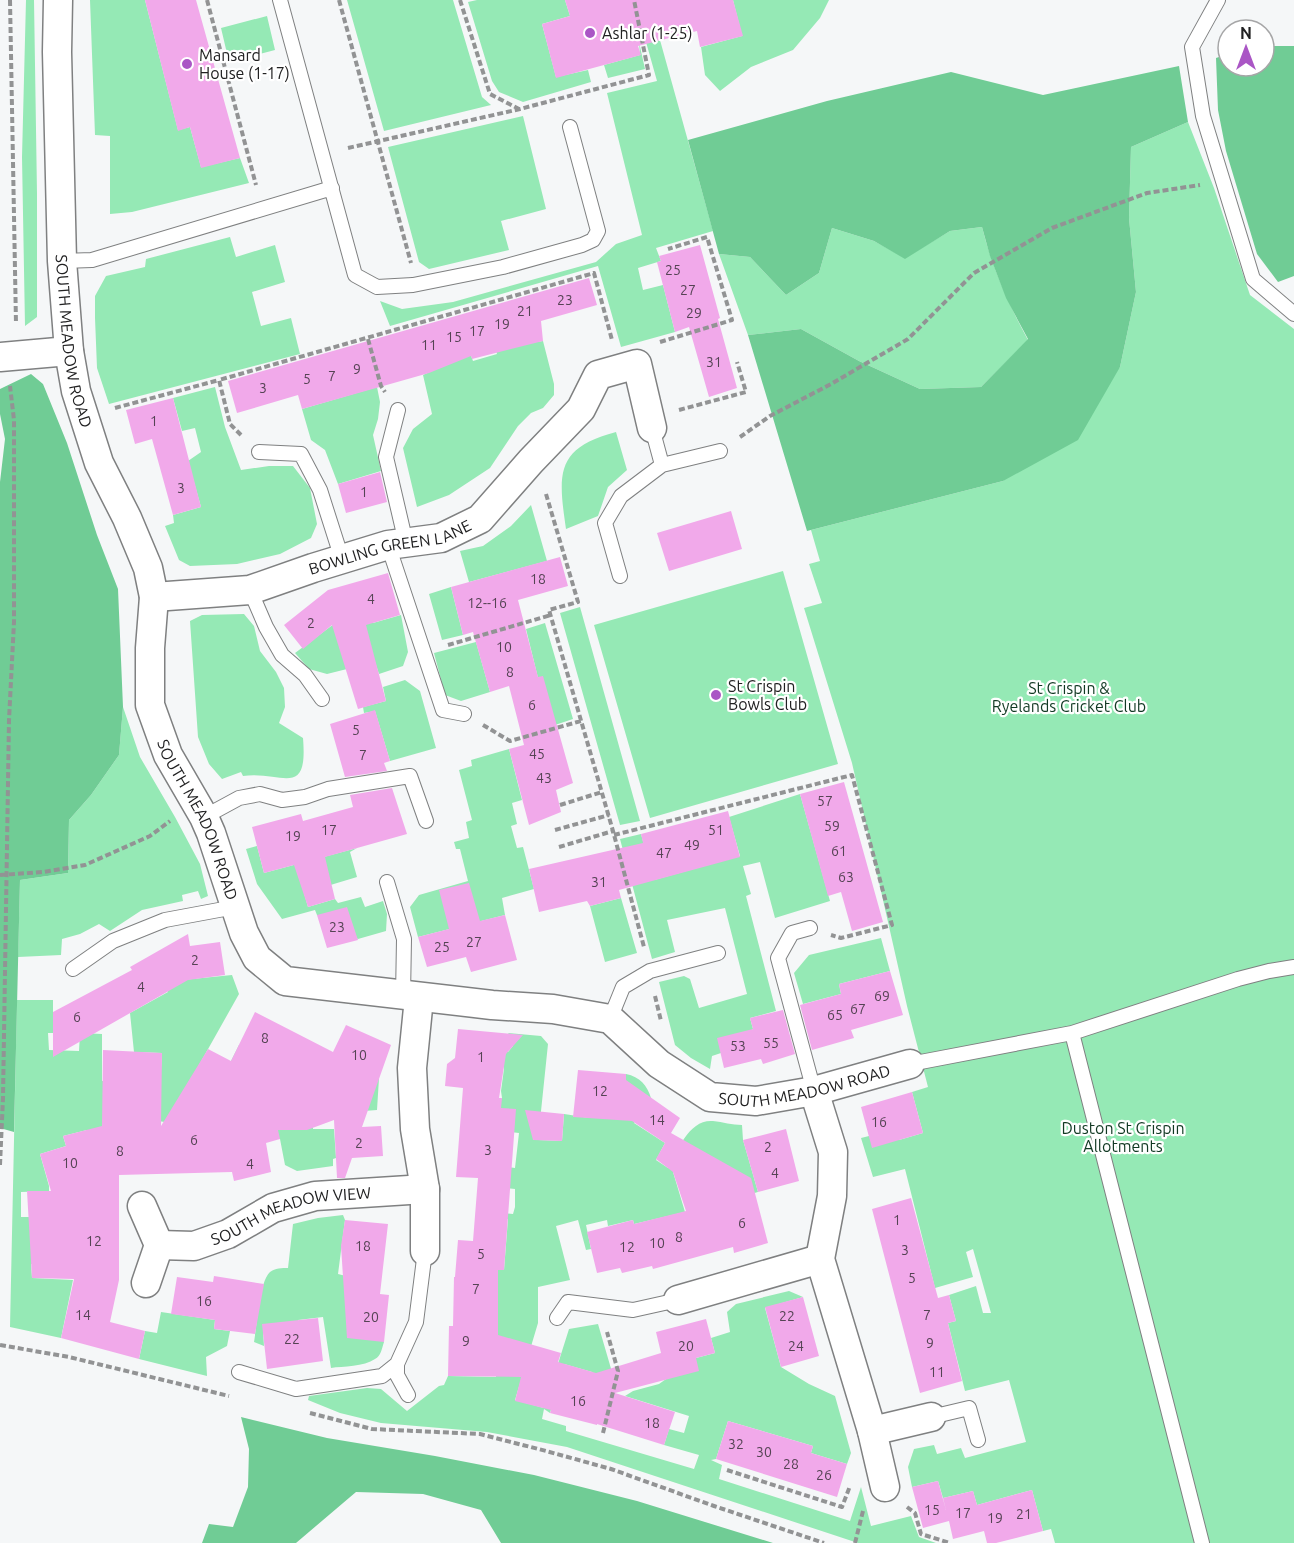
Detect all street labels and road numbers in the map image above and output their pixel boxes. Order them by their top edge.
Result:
street label: SOUTH MEADOW ROAD [53,254,96,430]
street label: BOWLING GREEN LANE [306,516,474,578]
street label: SOUTH MEADOW ROAD [154,737,241,902]
street label: SOUTH MEADOW ROAD [718,1061,892,1110]
street label: SOUTH MEADOW VIEW [208,1183,372,1248]

